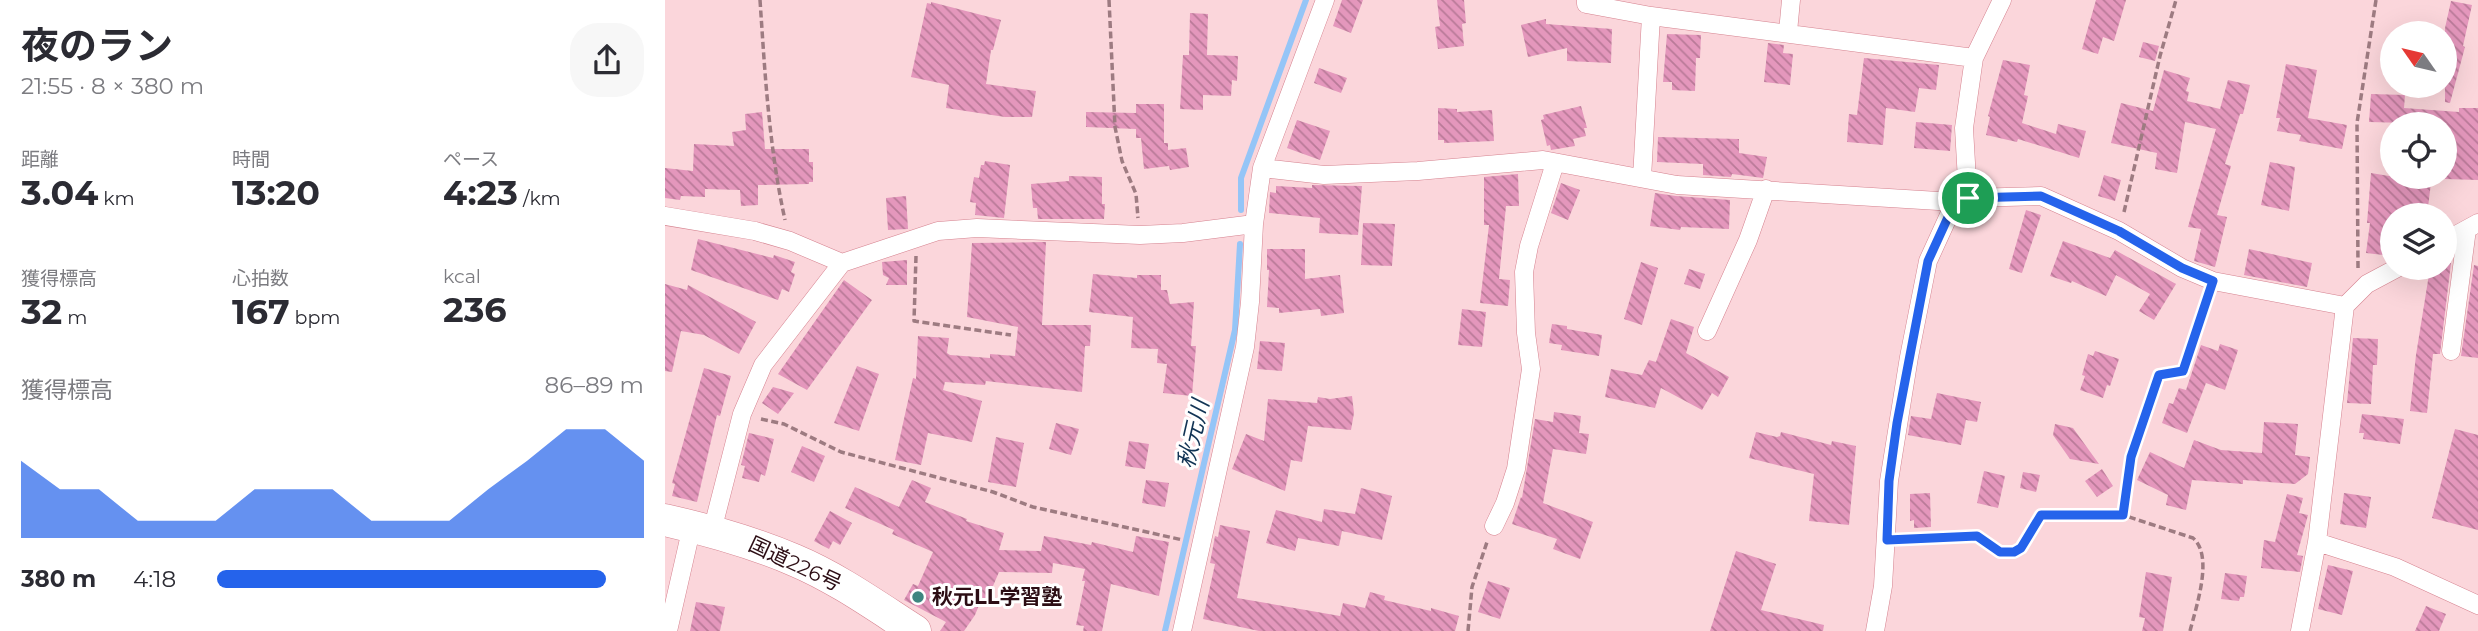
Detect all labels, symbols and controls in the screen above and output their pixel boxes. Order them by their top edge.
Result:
north arrow [2380,21,2457,98]
map controls [2380,21,2457,280]
text: 夜のラン [21,22,173,69]
button: share [570,23,644,97]
text: 21:55 · 8 × 380 m [21,72,204,100]
button: locate [2380,112,2457,189]
text: 距離 [21,148,59,171]
text: 時間 [232,148,270,171]
text: ペース [443,148,499,171]
pin [1938,168,1998,228]
text: 3.04 [21,171,98,214]
text: 13:20 [232,171,320,214]
text: 4:23 [443,171,518,214]
icon: arrive [1949,179,1987,217]
text: km [98,187,135,210]
text: /km [518,187,561,210]
button: layers [2380,203,2457,280]
text: kcal [443,265,481,288]
text: 獲得標高 [21,267,97,290]
text: 心拍数 [232,267,289,290]
text: 236 [443,288,507,331]
text: 32 [21,290,62,333]
text: 167 [232,290,290,333]
text: m [62,306,87,329]
text: bpm [290,306,341,329]
text: 86–89 m [545,371,644,399]
text: 獲得標高 [21,376,113,404]
water label: 秋元川 [1172,394,1215,471]
street label: 国道226号 [745,531,846,596]
text: 380 m [21,565,96,593]
text: 4:18 [133,565,176,593]
place label: 秋元LL学習塾 [932,584,1062,609]
marker: 秋元LL学習塾 [910,589,926,605]

